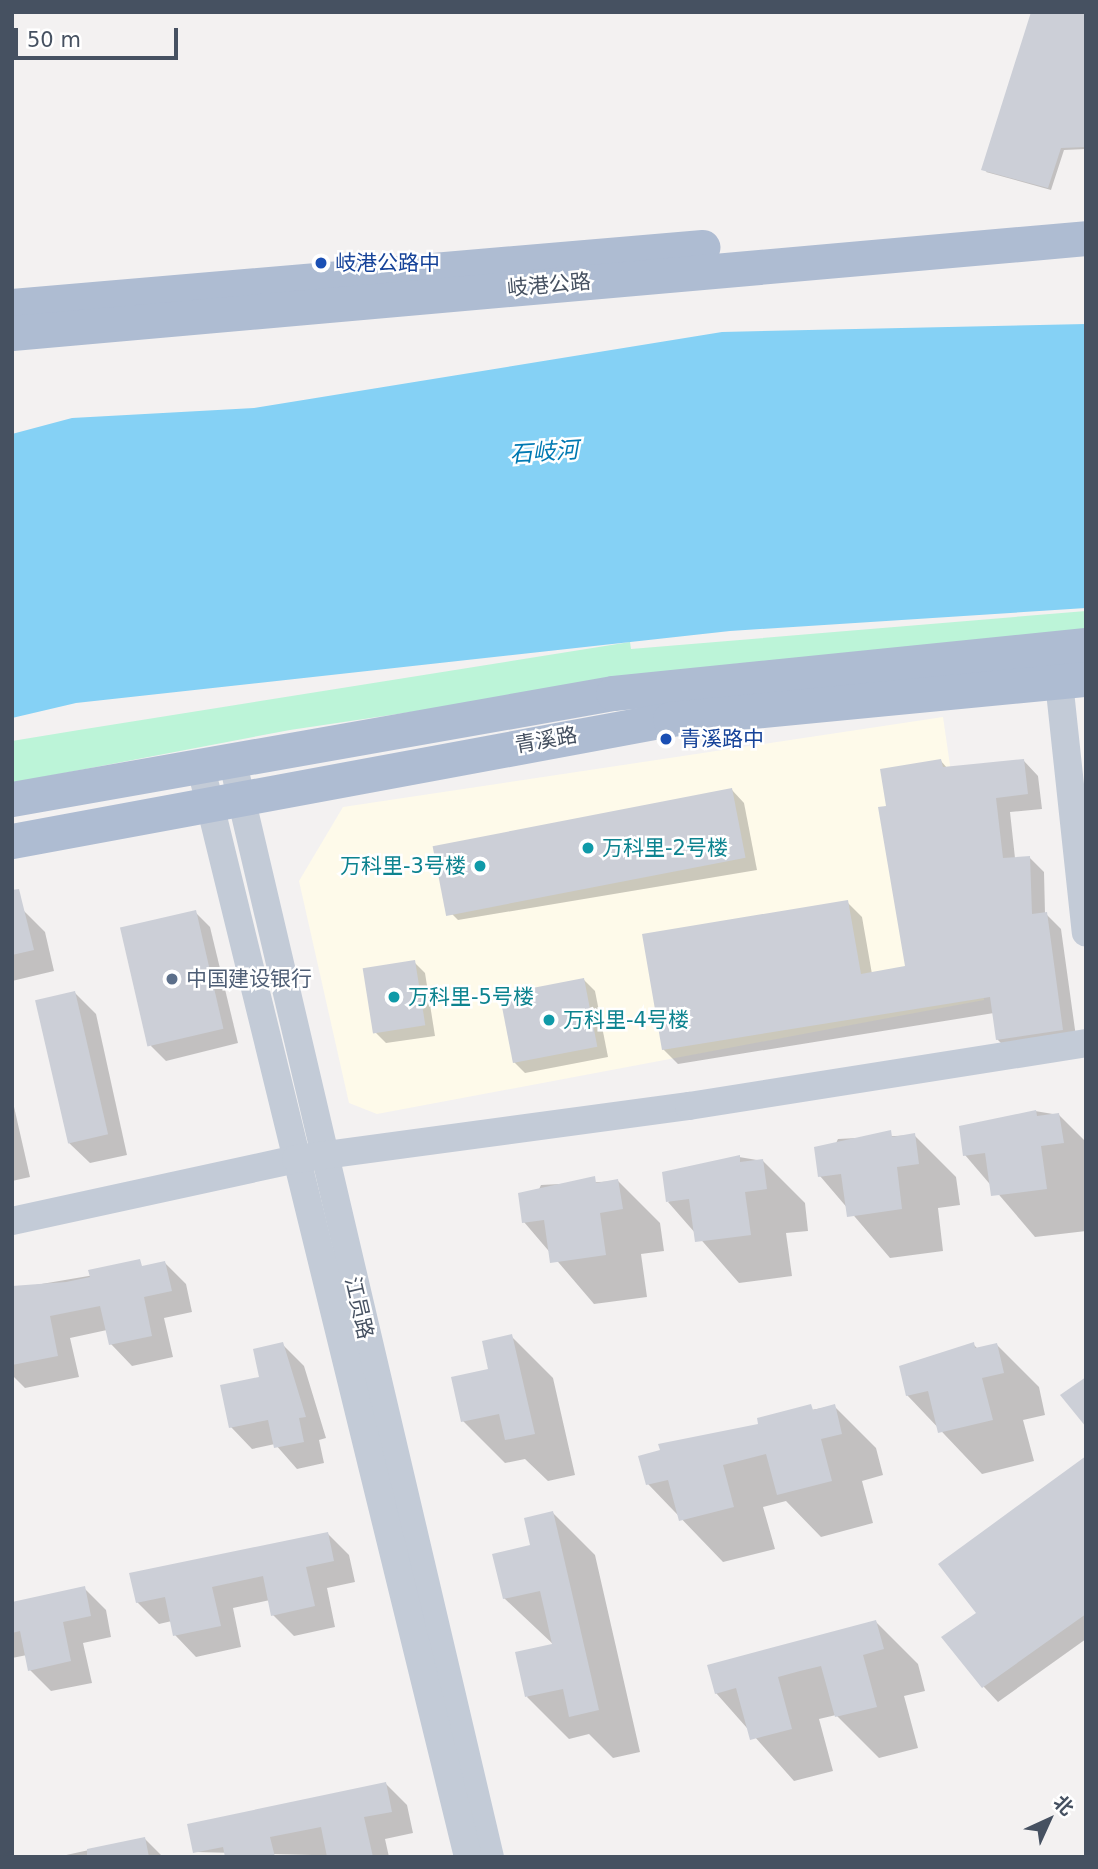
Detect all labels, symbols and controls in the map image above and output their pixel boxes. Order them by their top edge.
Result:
scale bar [18,14,182,58]
text: 50 m [27,28,81,52]
place label: 岐港公路中 [335,250,440,276]
marker: 岐港公路中 [313,255,329,271]
street label: 岐港公路 [506,269,592,301]
water label: 石岐河 [509,436,579,468]
street label: 青溪路 [513,722,579,758]
place label: 青溪路中 [680,726,764,752]
marker: 青溪路中 [658,731,674,747]
place label: 万科里-2号楼 [602,835,728,861]
marker: 万科里-2号楼 [580,840,596,856]
place label: 万科里-3号楼 [340,853,466,879]
marker: 万科里-3号楼 [472,858,488,874]
place label: 中国建设银行 [186,966,312,992]
marker: 中国建设银行 [164,971,180,987]
place label: 万科里-5号楼 [408,984,534,1010]
marker: 万科里-5号楼 [386,989,402,1005]
place label: 万科里-4号楼 [563,1007,689,1033]
marker: 万科里-4号楼 [541,1012,557,1028]
street label: 江员路 [340,1274,378,1342]
north arrow [1014,1785,1084,1855]
text: 北 [1049,1791,1078,1820]

